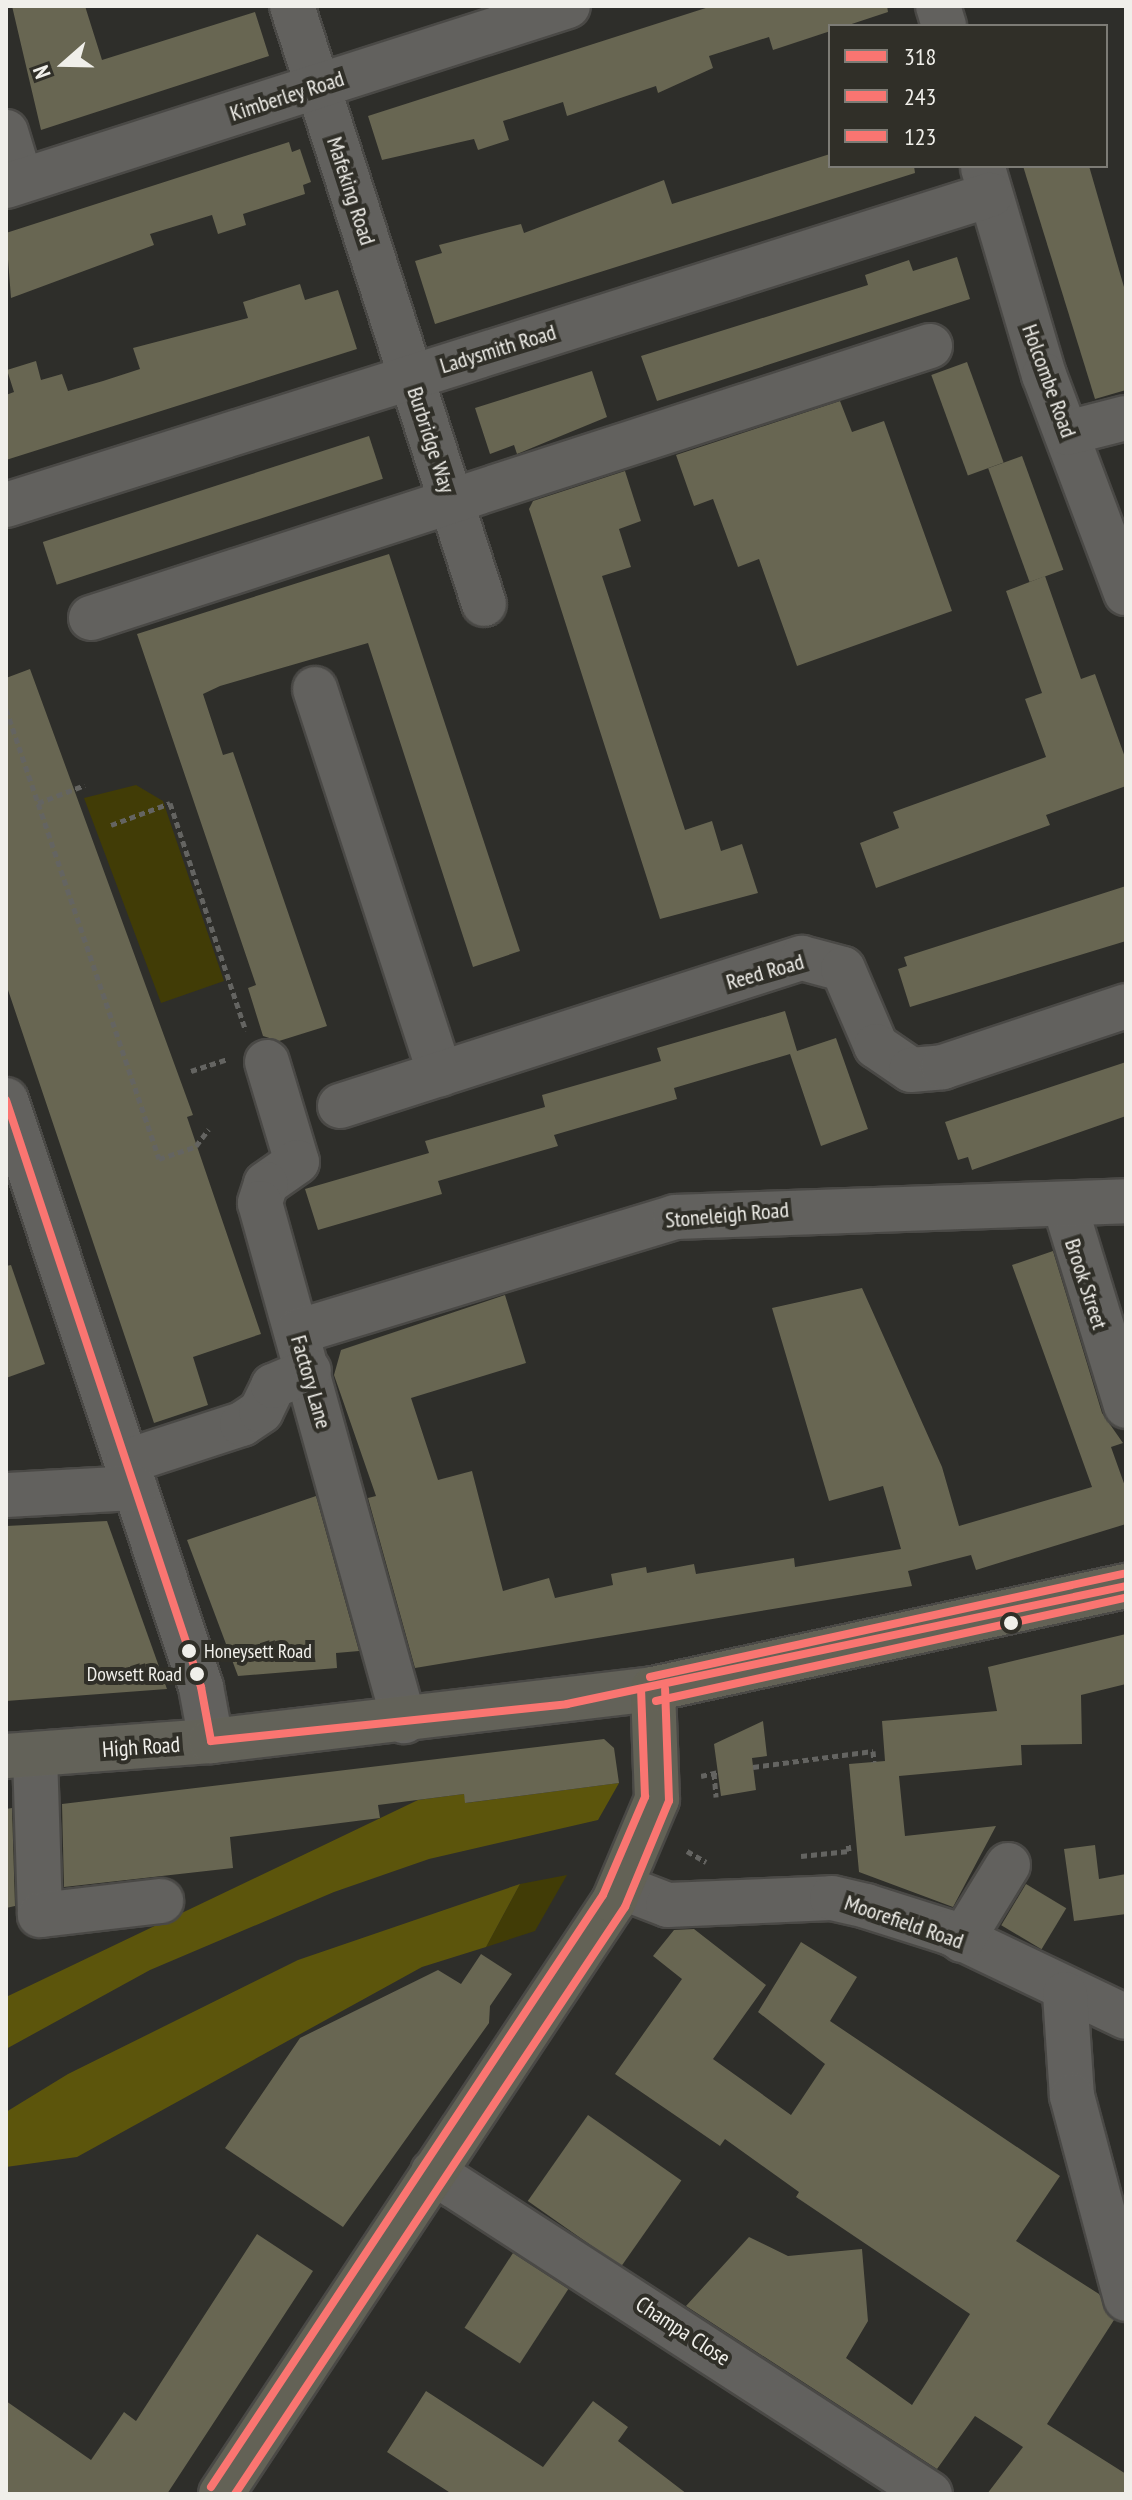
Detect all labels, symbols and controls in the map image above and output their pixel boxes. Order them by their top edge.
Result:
north arrow [24,24,104,104]
legend [828,24,1108,168]
text: 318 [904,41,936,72]
text: N [26,62,57,83]
street label: Kimberley Road [226,65,348,127]
text: 243 [904,81,936,112]
text: 123 [904,121,936,152]
street label: Mafeking Road [321,134,381,248]
street label: Ladysmith Road [437,319,559,379]
street label: Holcombe Road [1016,321,1082,441]
street label: Burbridge Way [401,384,461,496]
street label: Reed Road [723,948,807,996]
street label: Stoneleigh Road [664,1196,790,1234]
street label: Brook Street [1059,1235,1113,1333]
street label: Factory Lane [285,1332,337,1432]
unlabelled marker [1003,1615,1019,1631]
place label: Honeysett Road [204,1639,312,1663]
marker: Honeysett Road [181,1643,197,1659]
place label: Dowsett Road [87,1662,182,1686]
marker: Dowsett Road [189,1666,205,1682]
street label: High Road [101,1731,181,1763]
street label: Moorefield Road [841,1889,967,1955]
street label: Champa Close [631,2291,735,2371]

